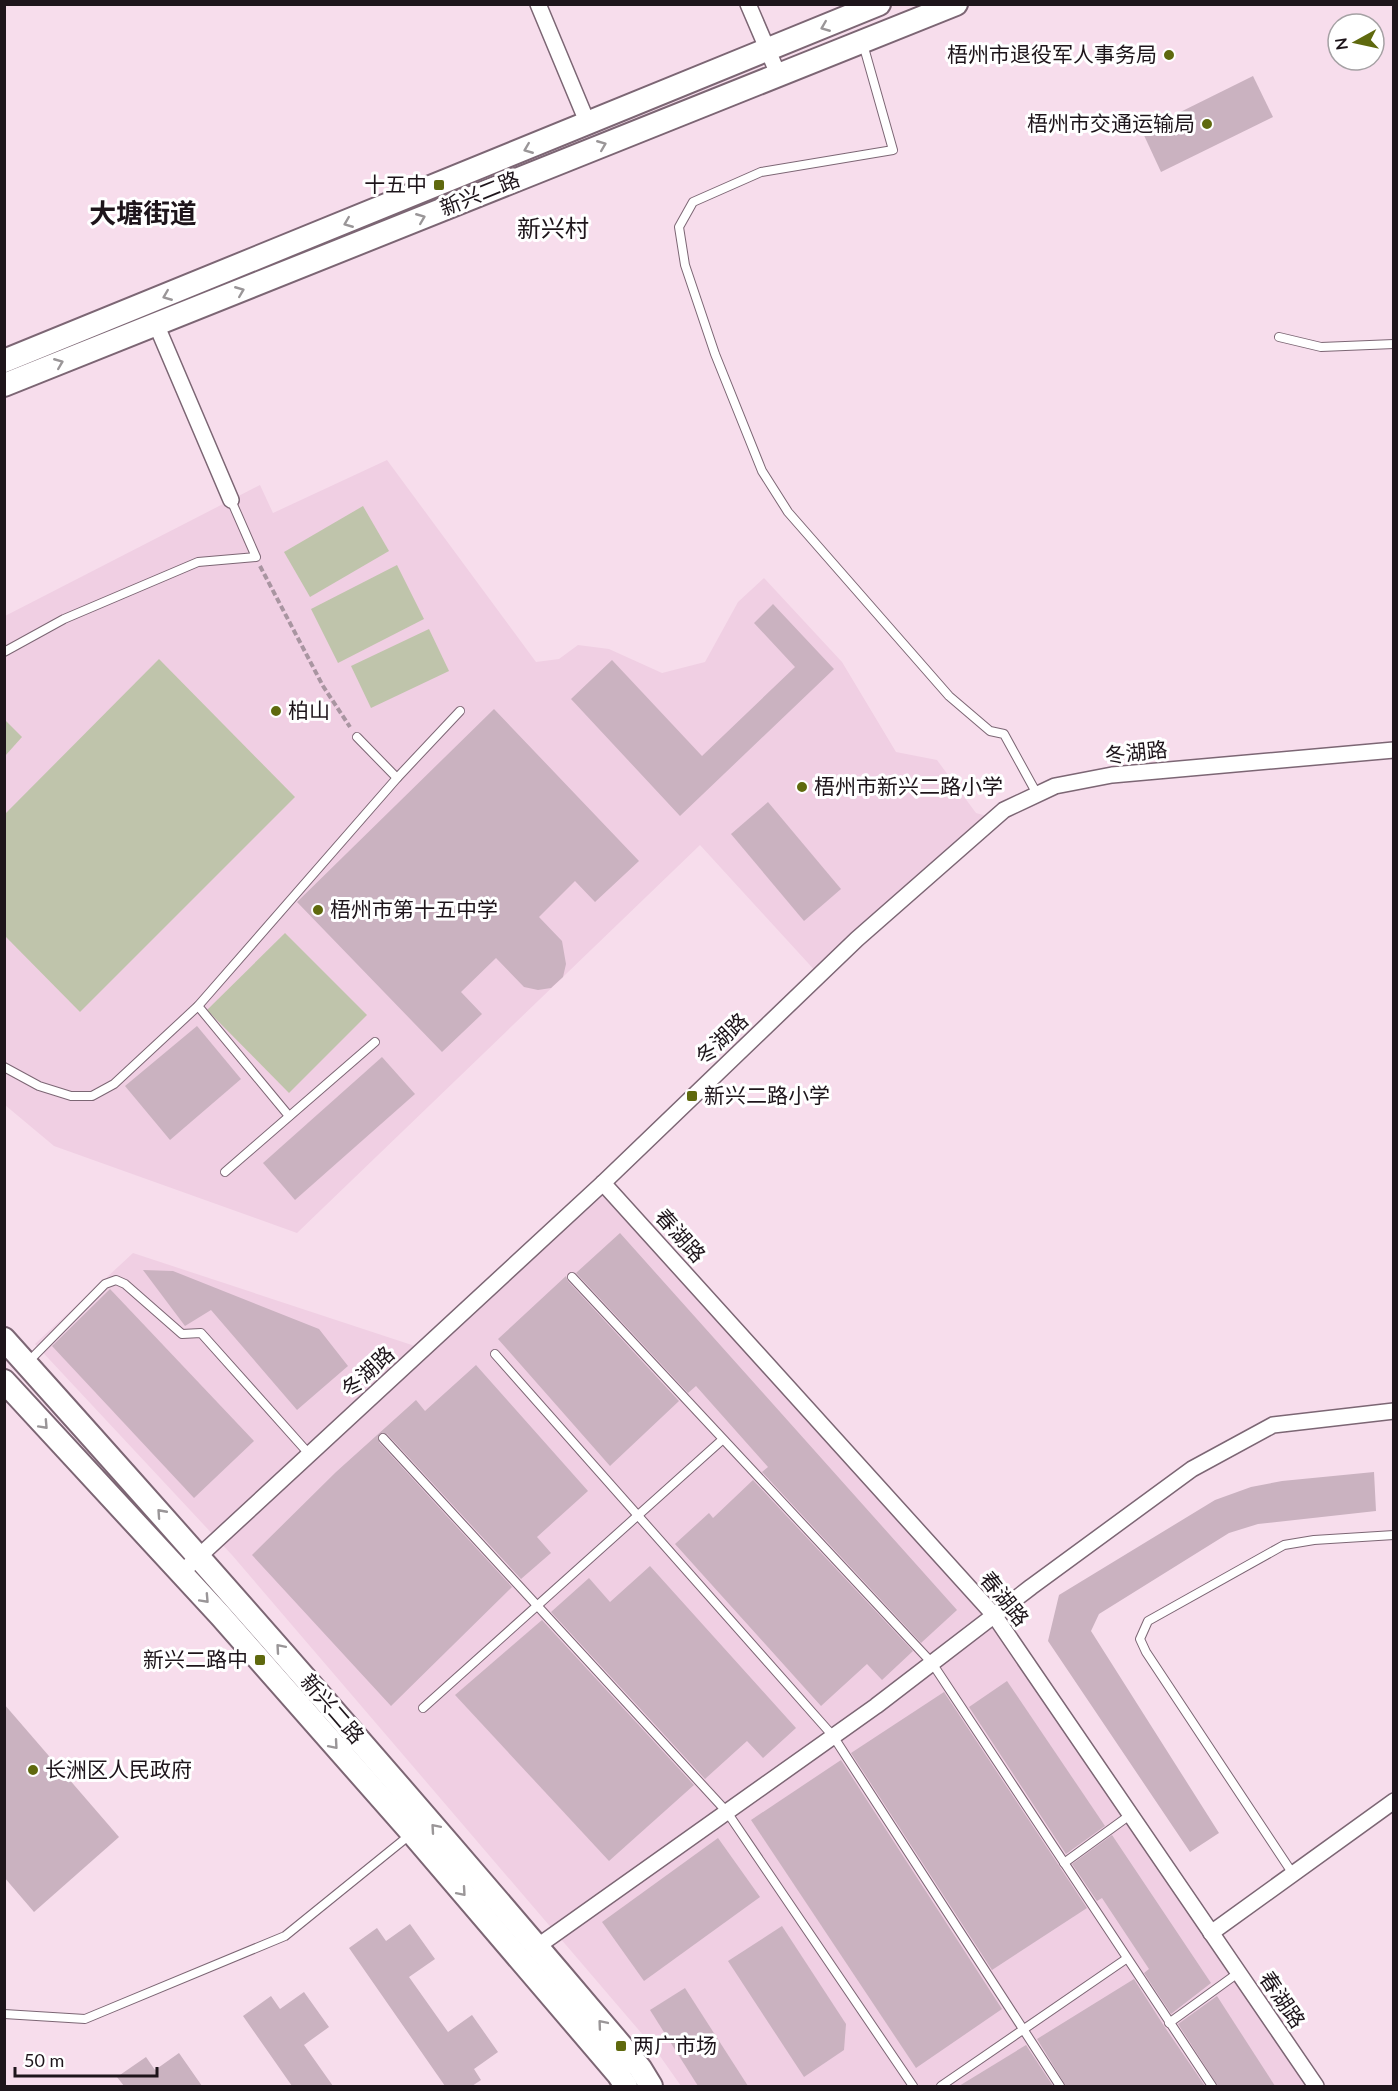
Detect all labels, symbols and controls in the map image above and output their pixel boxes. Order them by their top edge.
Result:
north arrow [1326,12,1386,72]
one-way arrow [820,20,831,32]
text: N [1330,37,1351,52]
place label: 梧州市退役军人事务局 [947,41,1157,66]
marker: 梧州市退役军人事务局 [1162,48,1176,62]
place label: 梧州市交通运输局 [1027,110,1195,135]
marker: 梧州市交通运输局 [1200,117,1214,131]
one-way arrow [596,140,607,152]
one-way arrow [523,142,534,154]
street label: 新兴二路 [436,165,523,220]
place label: 十五中 [364,171,427,196]
marker: 十五中 [432,178,446,192]
district label: 大塘街道 [89,196,197,229]
one-way arrow [415,213,426,225]
district label: 新兴村 [517,213,589,242]
one-way arrow [343,215,353,228]
one-way arrow [234,286,245,298]
one-way arrow [162,289,173,301]
one-way arrow [53,358,64,370]
place label: 柏山 [288,697,330,722]
marker: 柏山 [269,704,283,718]
street label: 冬湖路 [1103,736,1168,767]
place label: 梧州市新兴二路小学 [814,773,1003,798]
marker: 梧州市新兴二路小学 [795,780,809,794]
place label: 梧州市第十五中学 [330,896,498,921]
marker: 梧州市第十五中学 [311,903,325,917]
street label: 冬湖路 [690,1007,752,1069]
place label: 新兴二路小学 [704,1082,830,1107]
marker: 新兴二路小学 [685,1089,699,1103]
street label: 春湖路 [651,1203,711,1267]
street label: 冬湖路 [335,1340,399,1402]
one-way arrow [37,1418,48,1428]
one-way arrow [157,1509,168,1520]
street label: 春湖路 [976,1566,1035,1630]
one-way arrow [197,1592,208,1603]
one-way arrow [276,1644,287,1655]
place label: 新兴二路中 [143,1646,248,1671]
marker: 新兴二路中 [253,1653,267,1667]
street label: 新兴二路 [296,1668,370,1748]
one-way arrow [327,1738,338,1749]
place label: 长洲区人民政府 [45,1756,192,1781]
marker: 长洲区人民政府 [26,1763,40,1777]
one-way arrow [431,1824,442,1835]
one-way arrow [455,1885,466,1896]
street label: 春湖路 [1255,1966,1311,2032]
one-way arrow [599,2020,610,2031]
place label: 两广市场 [633,2032,717,2057]
marker: 两广市场 [614,2039,628,2053]
scale bar [15,2040,158,2078]
text: 50 m [24,2049,64,2071]

